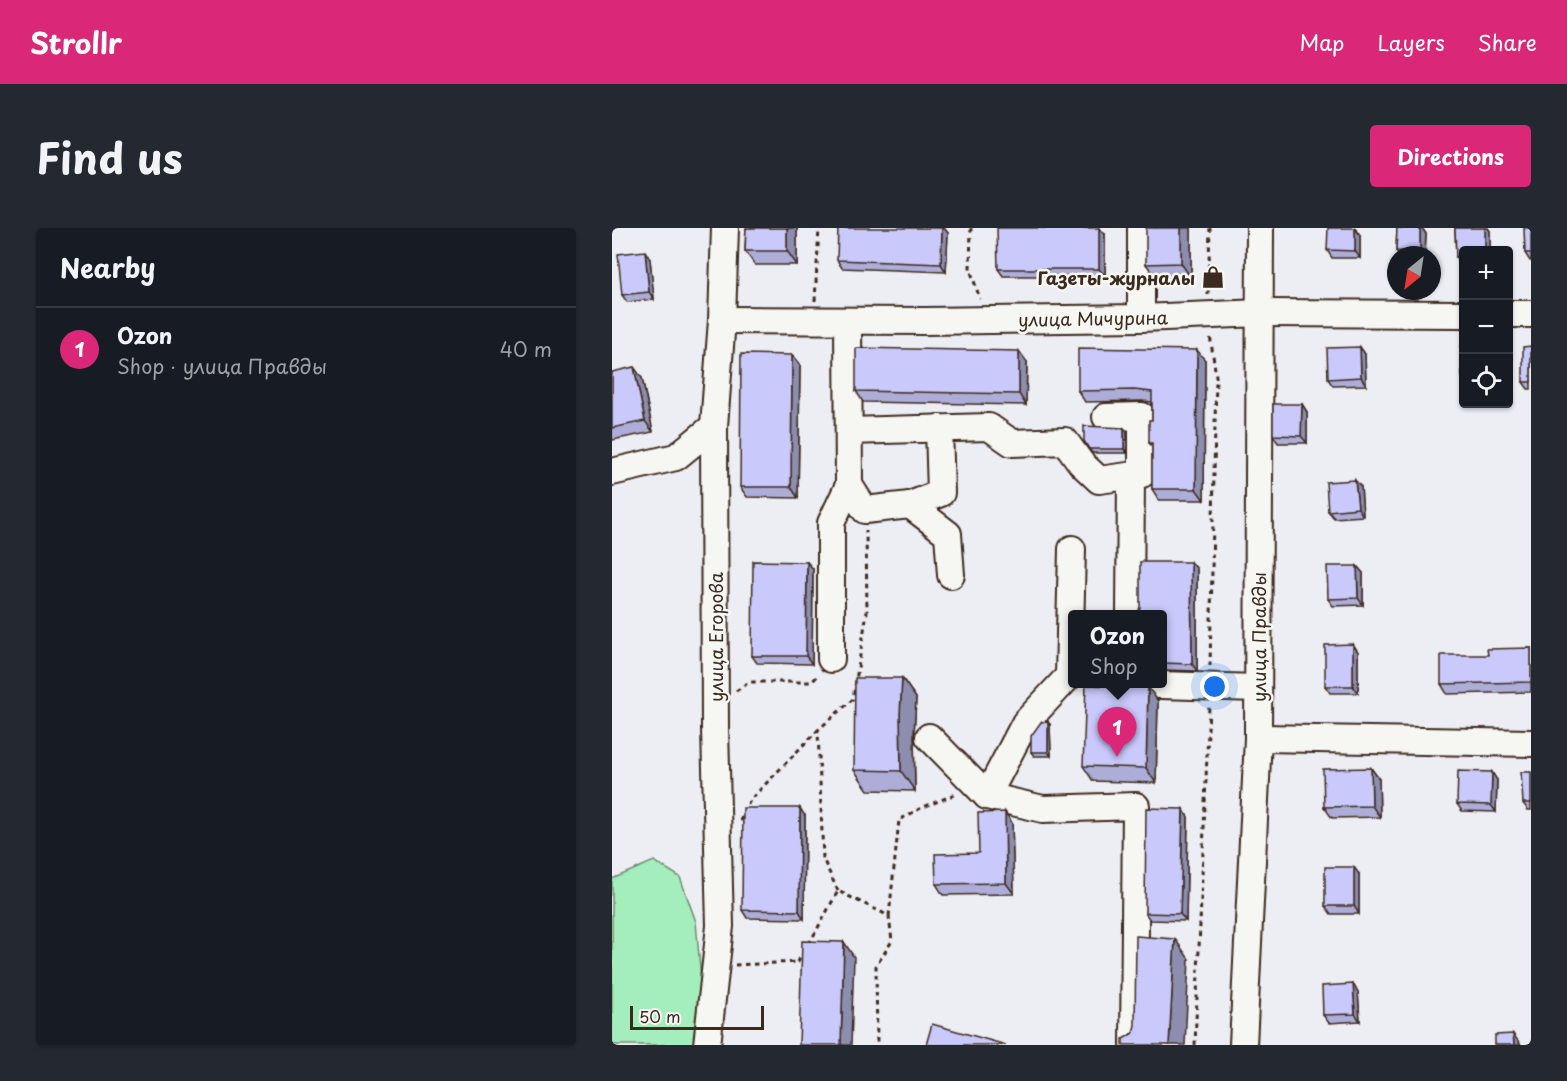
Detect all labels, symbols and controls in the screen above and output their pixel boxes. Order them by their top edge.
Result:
text: Strollr [30,21,122,64]
text: Map [1300,26,1344,58]
text: Layers [1377,26,1445,58]
text: Share [1478,26,1537,58]
text: Find us [36,125,183,188]
button: Directions [1370,125,1531,187]
north arrow [1387,246,1441,300]
map controls [1459,246,1513,408]
button: + [1459,246,1513,300]
text: Nearby [60,248,155,287]
place label: Газеты-журналы [1037,264,1195,291]
shop icon: Газеты-журналы [1200,264,1226,290]
button: − [1459,300,1513,354]
street label: улица Мичурина [1018,303,1169,333]
text: Ozon [117,318,172,351]
text: 1 [75,334,84,364]
text: 40 m [500,334,552,364]
text: Shop · улица Правды [117,351,327,381]
button: locate [1459,354,1513,408]
street label: улица Егорова [702,571,729,702]
street label: улица Правды [1245,572,1272,702]
popup [1068,610,1167,688]
text: Ozon [1090,618,1145,651]
text: Shop [1090,651,1138,681]
your location [1200,672,1229,701]
pin: 1 [1098,708,1136,757]
scale bar [630,1003,764,1030]
text: 50 m [639,1004,680,1028]

